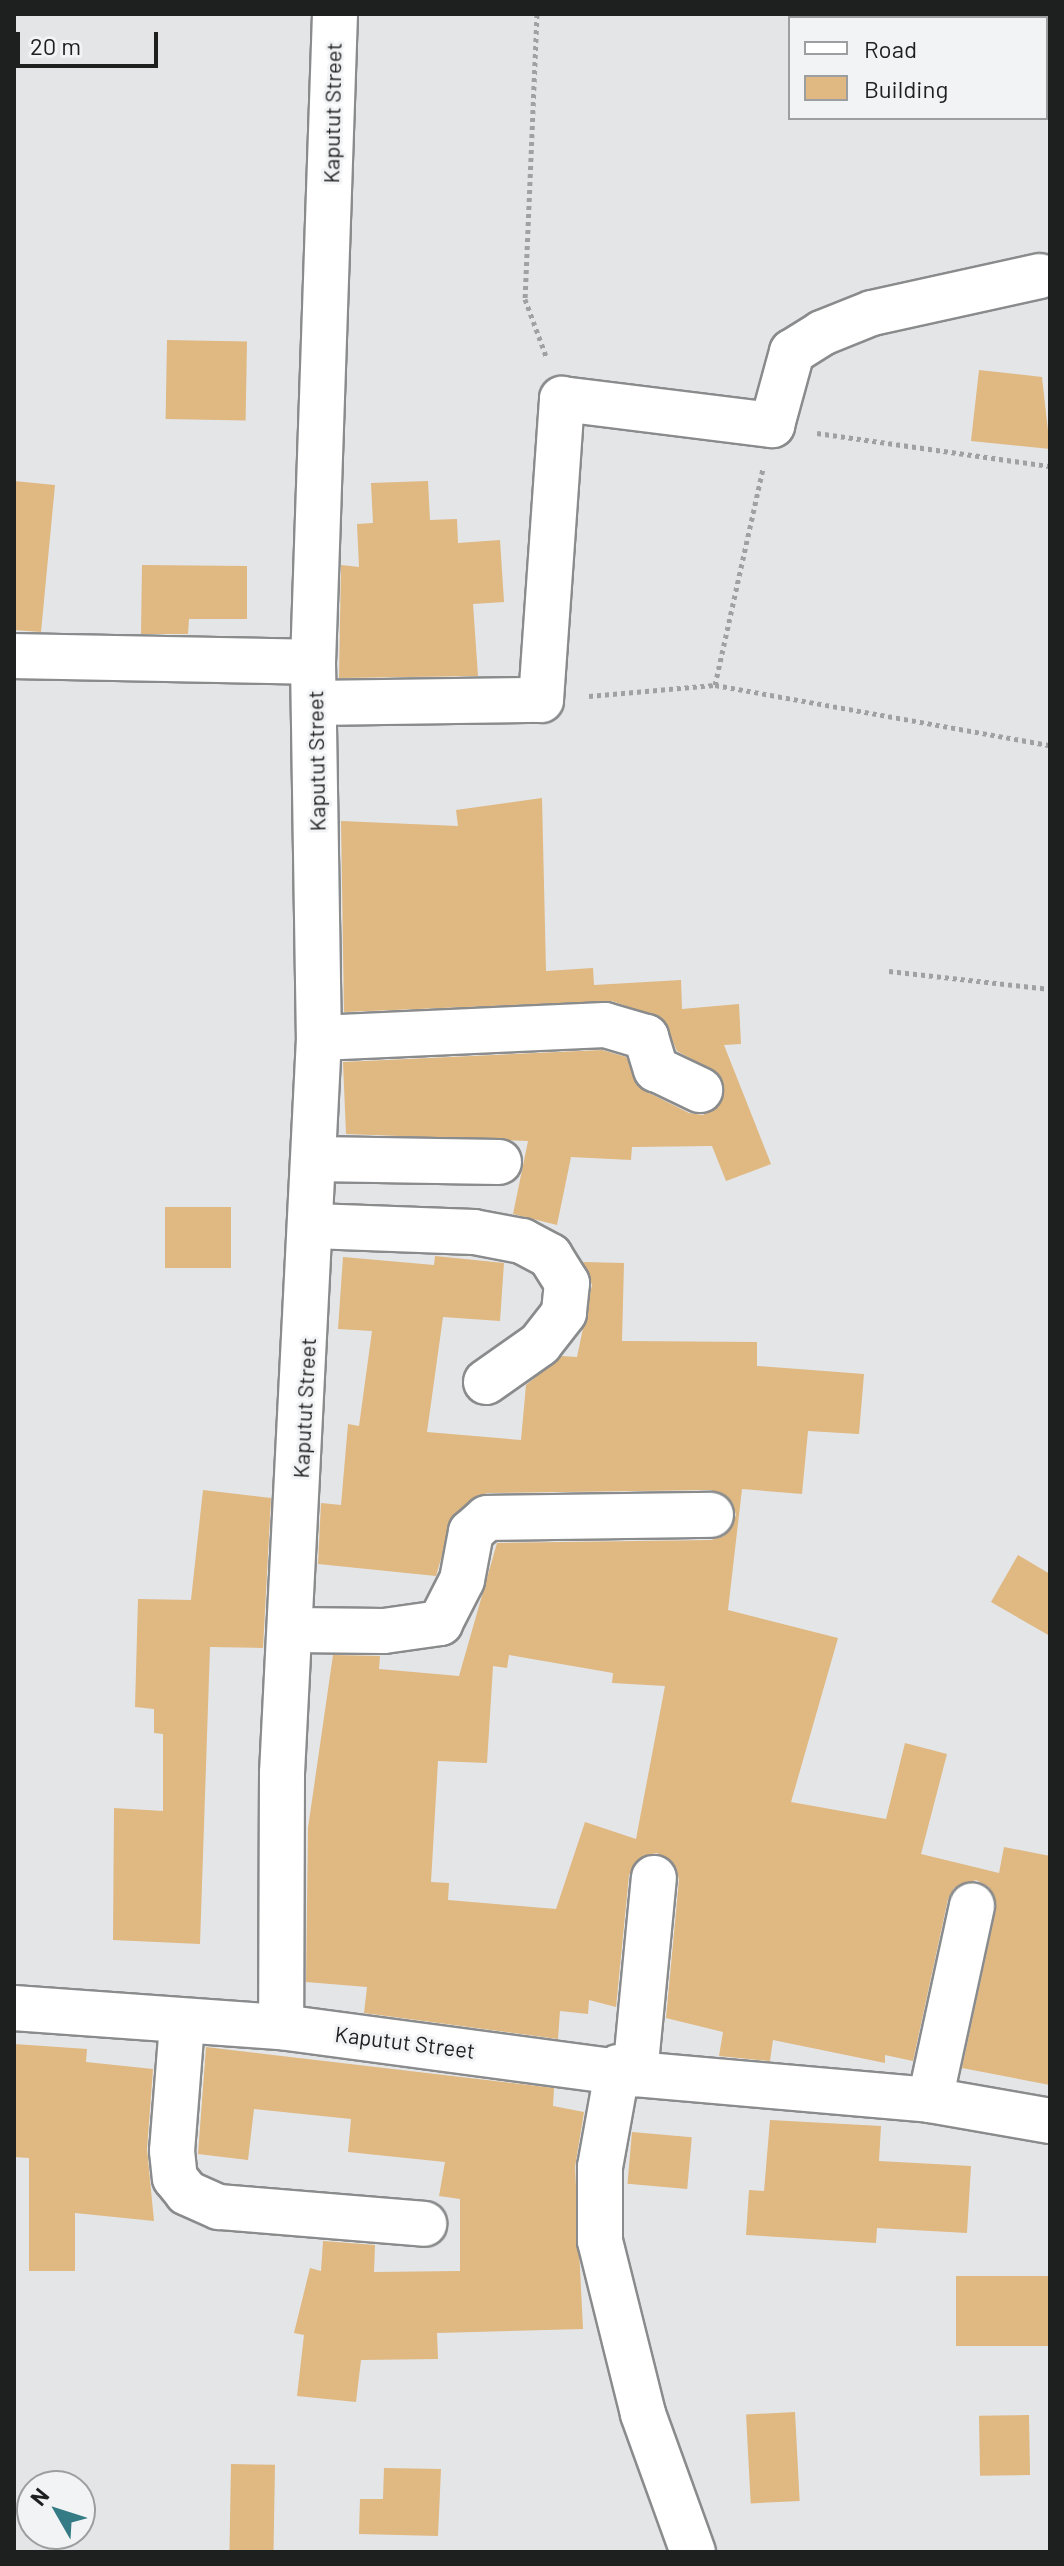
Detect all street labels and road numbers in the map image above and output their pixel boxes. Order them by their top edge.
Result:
street label: Kaputut Street [318,42,346,184]
street label: Kaputut Street [302,690,330,832]
street label: Kaputut Street [287,1337,321,1479]
street label: Kaputut Street [333,2020,477,2064]

